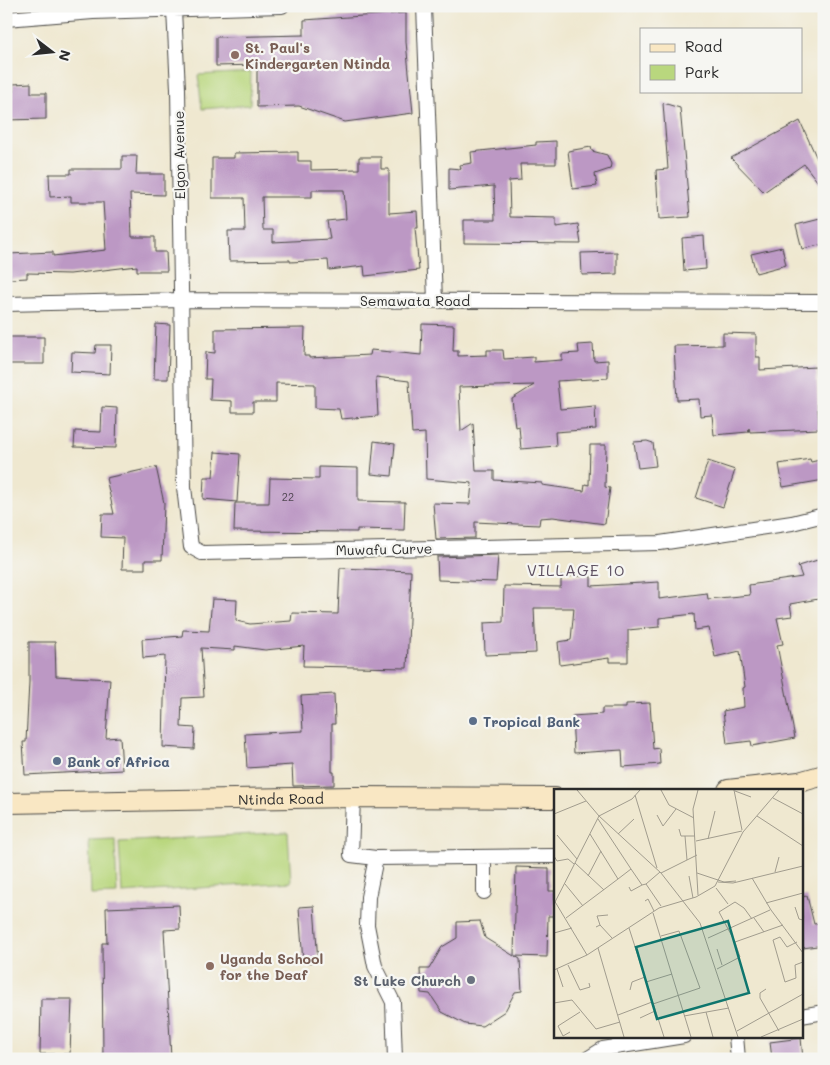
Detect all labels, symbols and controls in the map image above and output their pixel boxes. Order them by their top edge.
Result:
north arrow [28,28,78,78]
legend [640,28,802,92]
text: Road [685,36,722,56]
place label: St. Paul's Kindergarten Ntinda [245,38,391,73]
text: N [54,48,76,63]
marker: St. Paul's Kindergarten Ntinda [229,49,241,61]
text: Park [685,62,719,82]
street label: Elgon Avenue [169,111,189,199]
street label: Semawata Road [360,291,470,310]
house number: 22 [282,489,294,504]
street label: Muwafu Curve [335,539,433,559]
district label: VILLAGE 10 [527,559,625,580]
place label: Tropical Bank [483,712,580,731]
marker: Tropical Bank [467,715,479,727]
place label: Bank of Africa [67,752,170,771]
marker: Bank of Africa [51,755,63,767]
street label: Ntinda Road [238,788,324,808]
inset map [554,789,802,1038]
place label: Uganda School for the Deaf [220,949,323,984]
marker: Uganda School for the Deaf [204,960,216,972]
place label: St Luke Church [354,971,461,990]
marker: St Luke Church [465,974,477,986]

